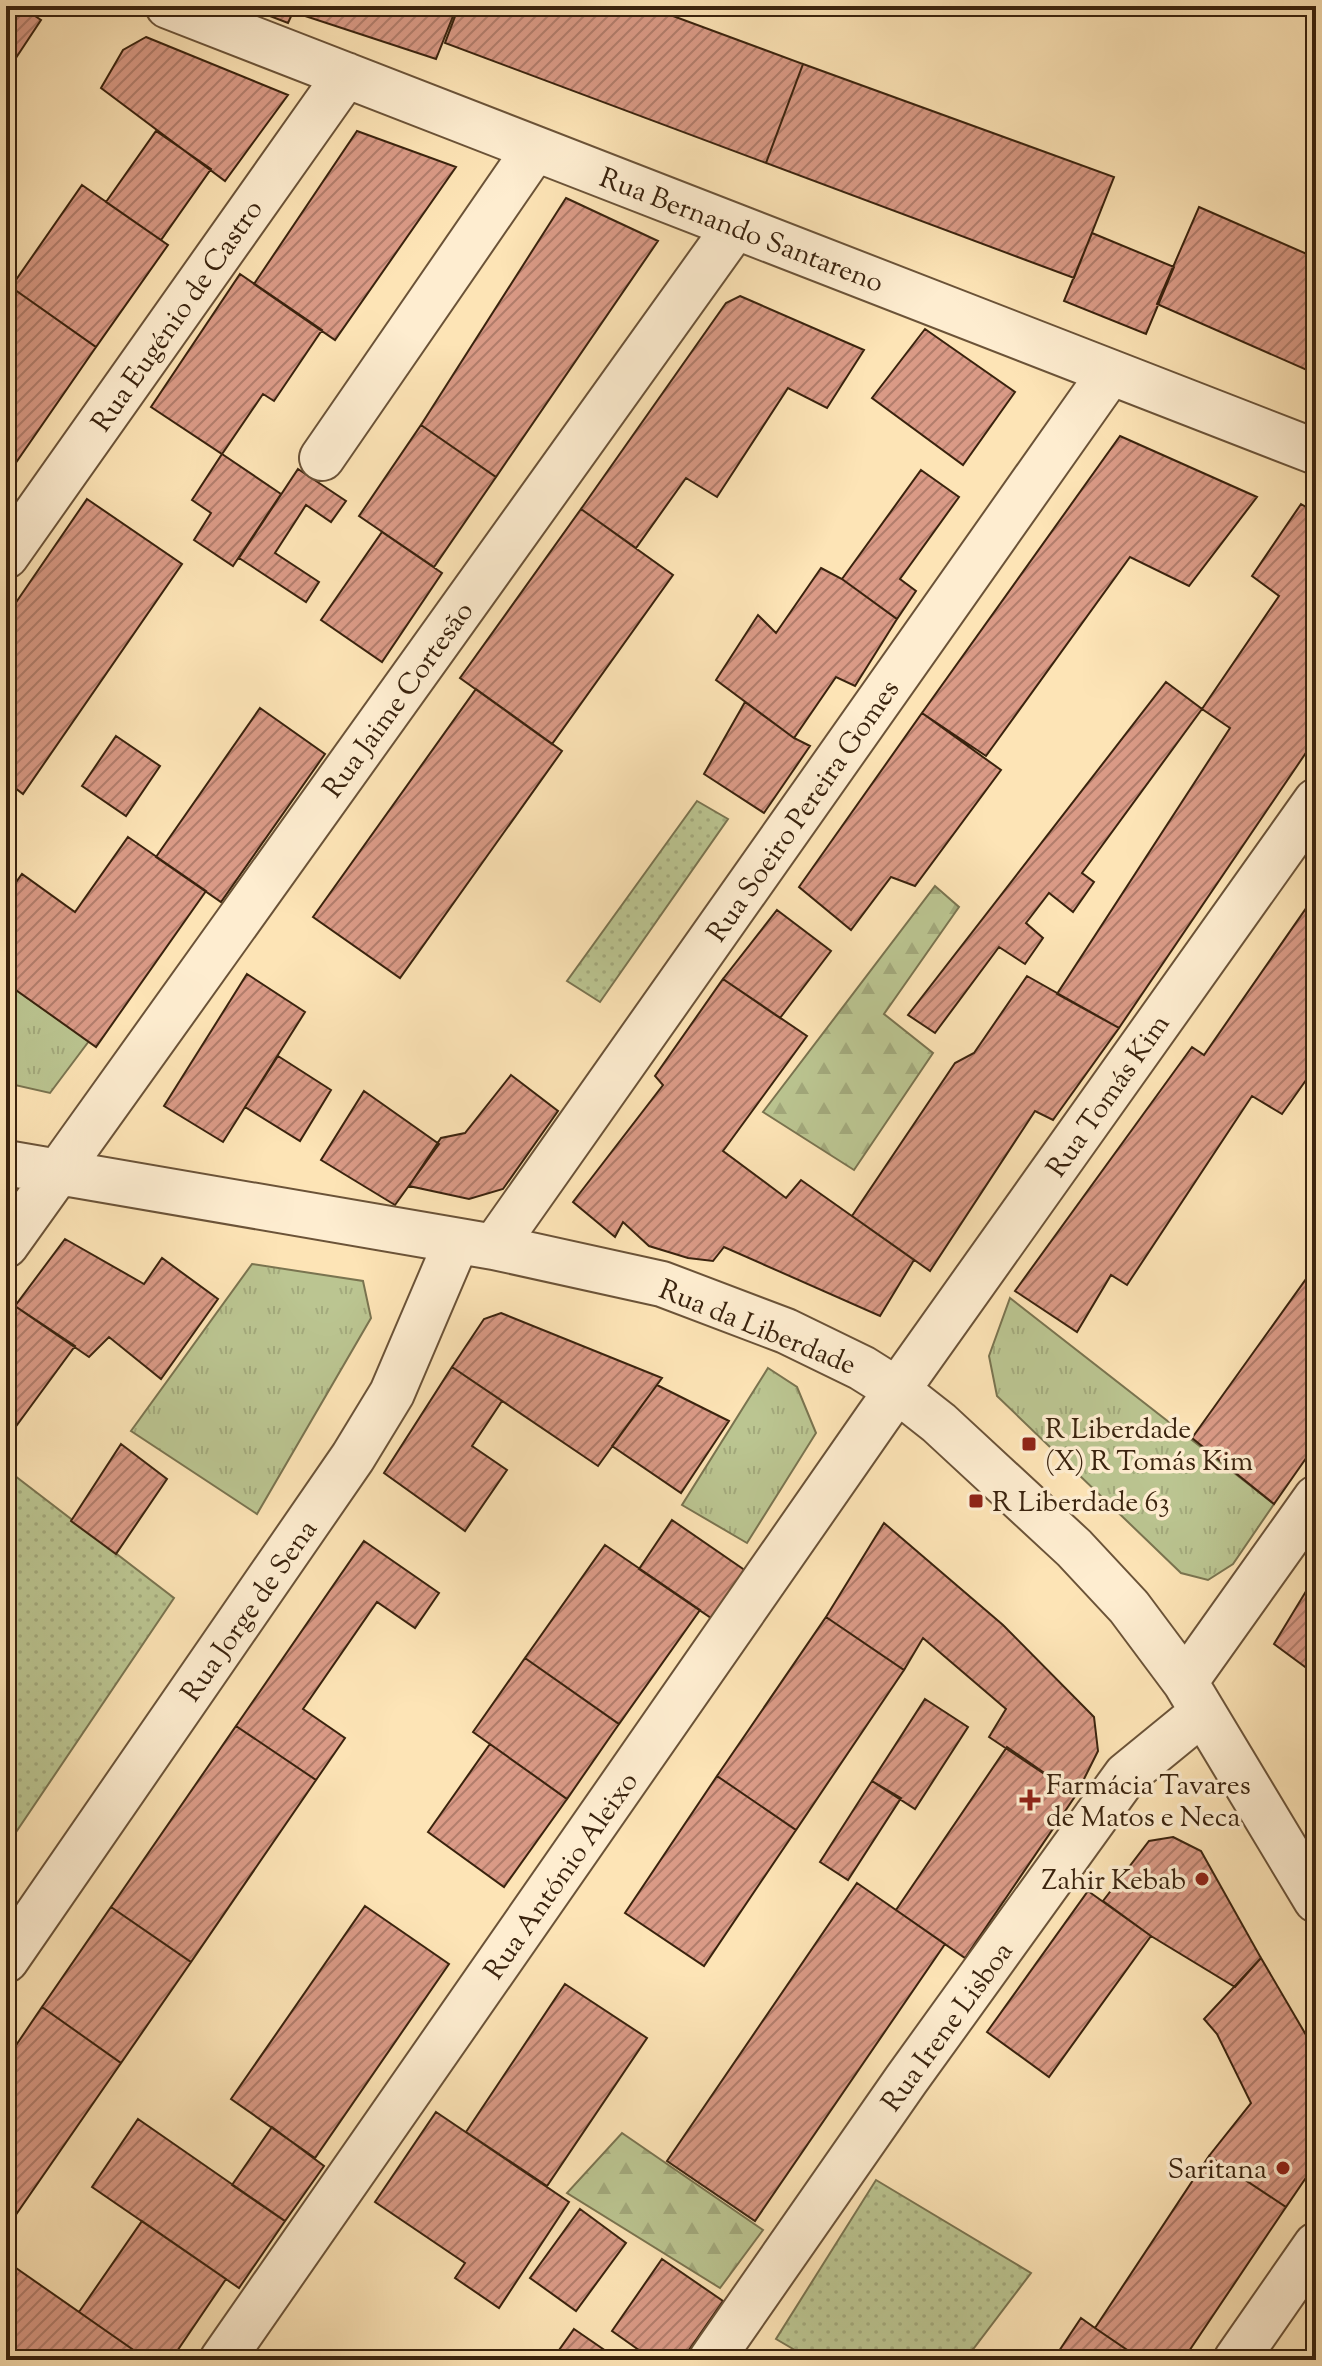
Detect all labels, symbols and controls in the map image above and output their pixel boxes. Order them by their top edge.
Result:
street label: Rua Bernando Santareno [593,159,889,304]
street label: Rua Eugénio de Castro [83,192,274,441]
street label: Rua Jaime Cortesão [314,594,484,807]
street label: Rua Soeiro Pereira Gomes [698,672,910,951]
street label: Rua Tomás Kim [1038,1007,1181,1187]
street label: Rua da Liberdade [652,1271,861,1387]
place label: R Liberdade (X) R Tomás Kim [1045,1411,1253,1483]
marker: R Liberdade (X) R Tomás Kim [1020,1435,1038,1453]
place label: R Liberdade 63 [992,1484,1170,1524]
marker: R Liberdade 63 [967,1492,985,1510]
street label: Rua Jorge de Sena [173,1512,328,1711]
street label: Rua António Aleixo [476,1765,649,1989]
place label: Farmácia Tavares de Matos e Neca [1046,1767,1251,1839]
marker: Farmácia Tavares de Matos e Neca [1021,1791,1039,1809]
place label: Zahir Kebab [1042,1862,1186,1902]
marker: Zahir Kebab [1193,1870,1211,1888]
street label: Rua Irene Lisboa [873,1934,1024,2121]
place label: Saritana [1168,2151,1267,2191]
marker: Saritana [1274,2159,1292,2177]

